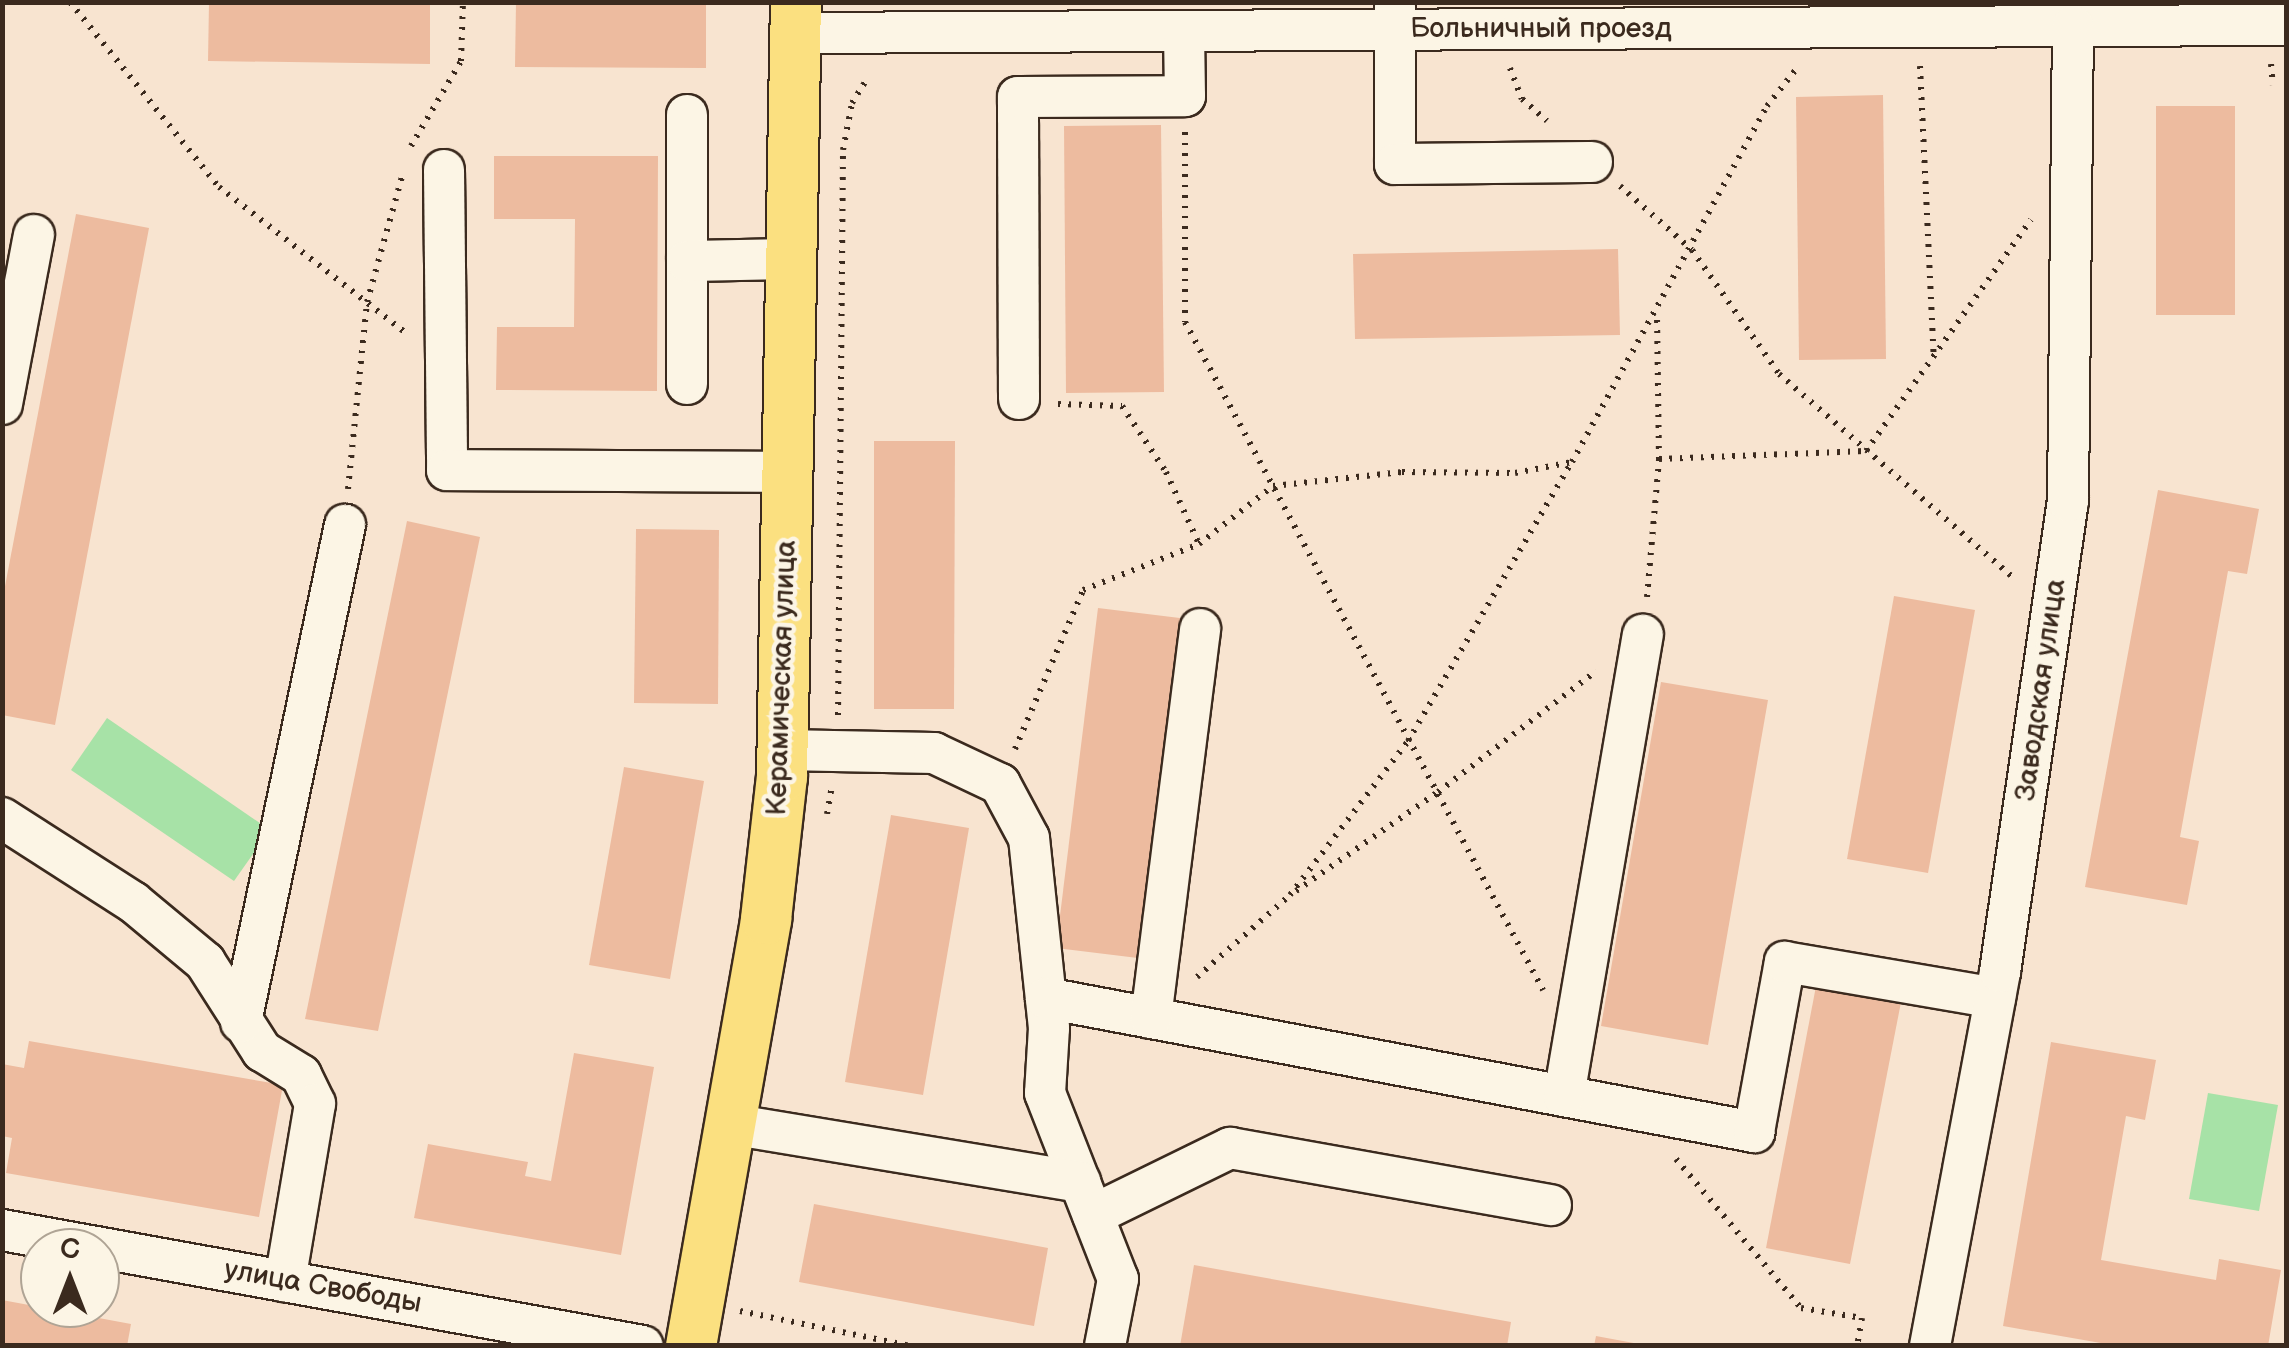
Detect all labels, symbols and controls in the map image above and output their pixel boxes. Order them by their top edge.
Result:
street label: Больничный проезд [1410,12,1672,46]
street label: Керамическая улица [760,540,804,816]
street label: Заводская улица [2009,577,2073,803]
north arrow [20,1228,120,1328]
text: С [60,1233,80,1266]
street label: улица Свободы [222,1253,424,1321]

